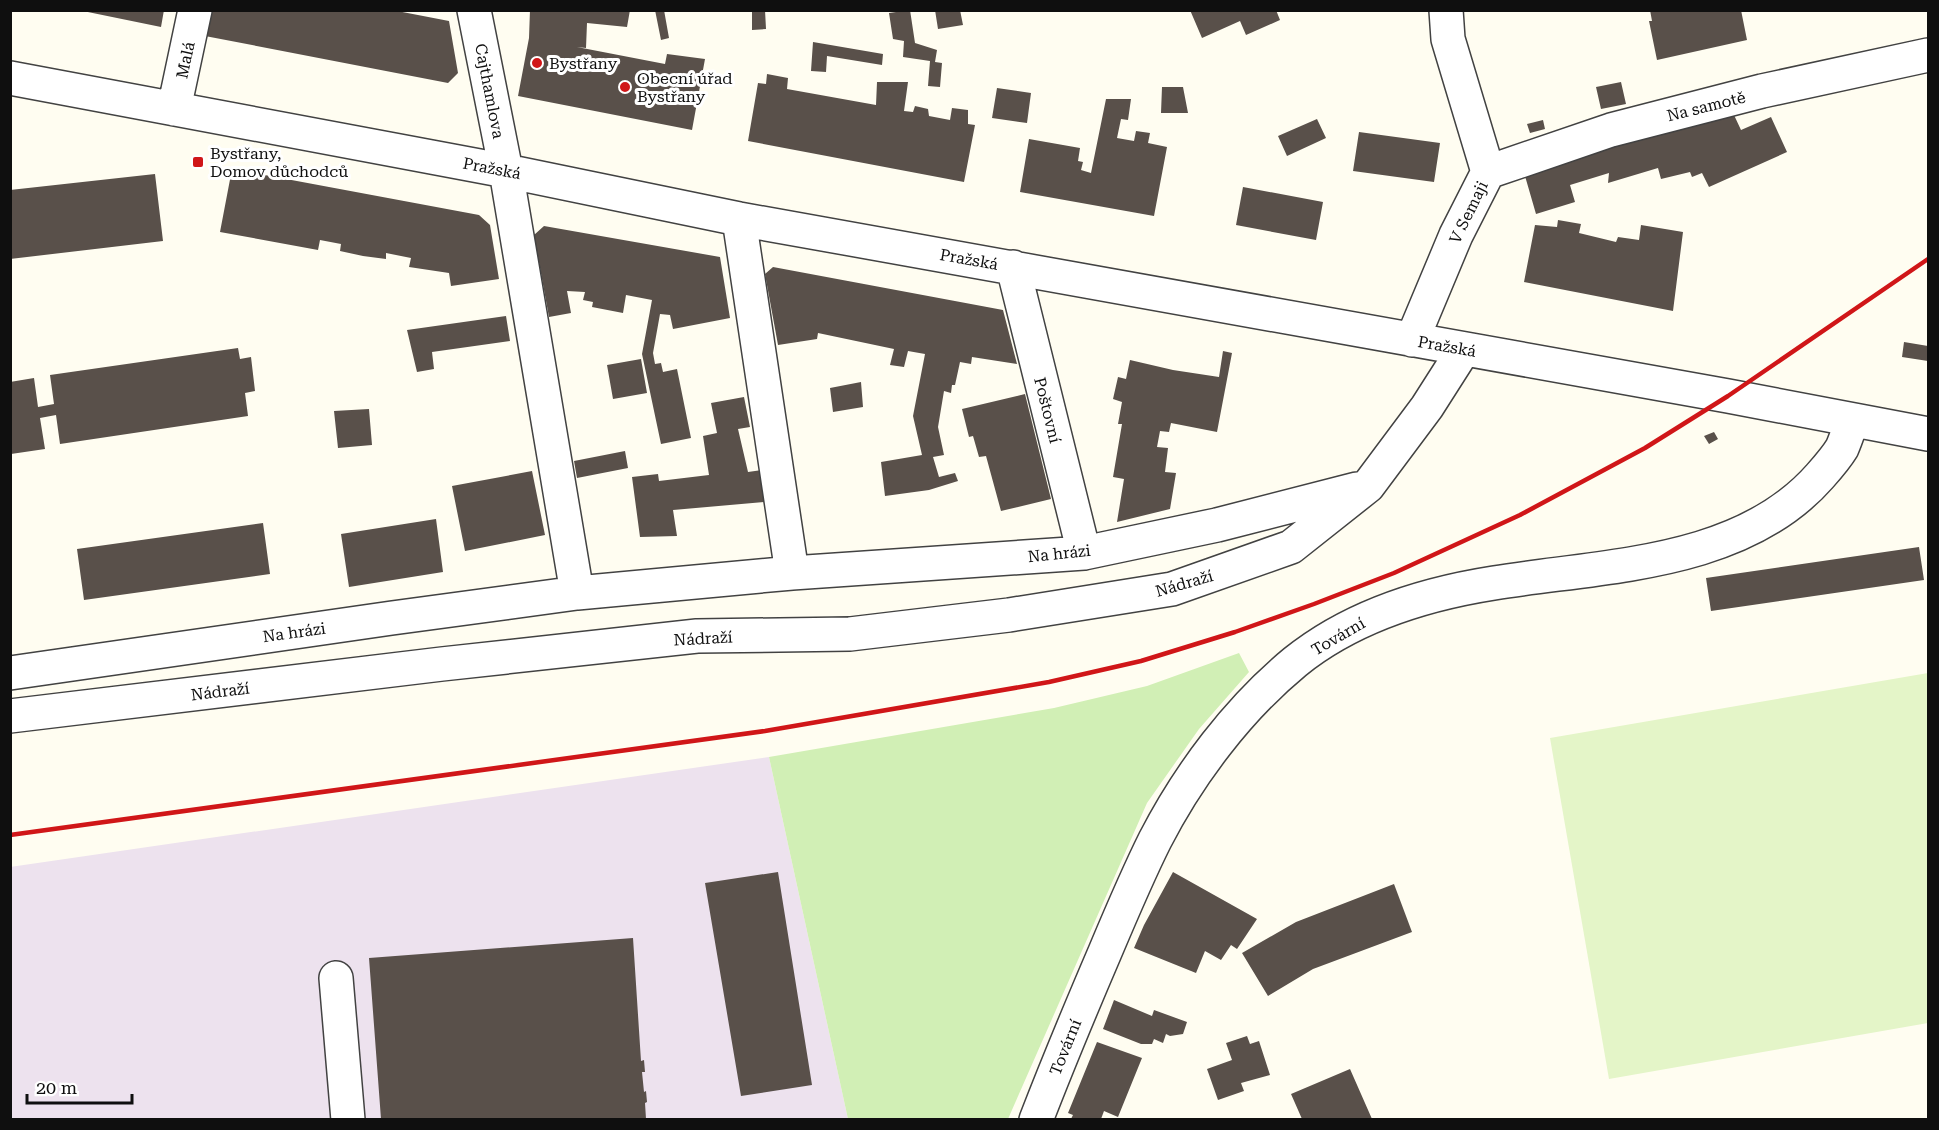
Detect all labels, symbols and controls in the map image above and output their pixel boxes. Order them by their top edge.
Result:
street label: Malá [172,40,199,80]
street label: Cajthamlova [471,42,508,140]
place label: Bystřany [549,54,618,73]
marker: Bystřany [530,56,544,70]
place label: Obecní úřad Bystřany [637,69,732,106]
marker: Obecní úřad Bystřany [618,80,632,94]
street label: Na samotě [1665,87,1748,125]
place label: Bystřany, Domov důchodců [210,144,348,181]
street label: Pražská [461,154,523,184]
marker: Bystřany, Domov důchodců [191,155,205,169]
street label: V Semaji [1445,178,1492,247]
street label: Pražská [938,245,1000,274]
street label: Pražská [1416,332,1478,361]
street label: Poštovní [1030,375,1065,445]
street label: Na hrázi [1027,541,1092,566]
street label: Nádraží [1153,566,1215,601]
street label: Tovární [1308,614,1368,659]
street label: Na hrázi [261,619,327,646]
street label: Nádraží [673,627,733,650]
street label: Nádraží [190,678,251,705]
street label: Tovární [1046,1016,1085,1078]
scale bar [27,1067,132,1105]
text: 20 m [36,1077,77,1098]

